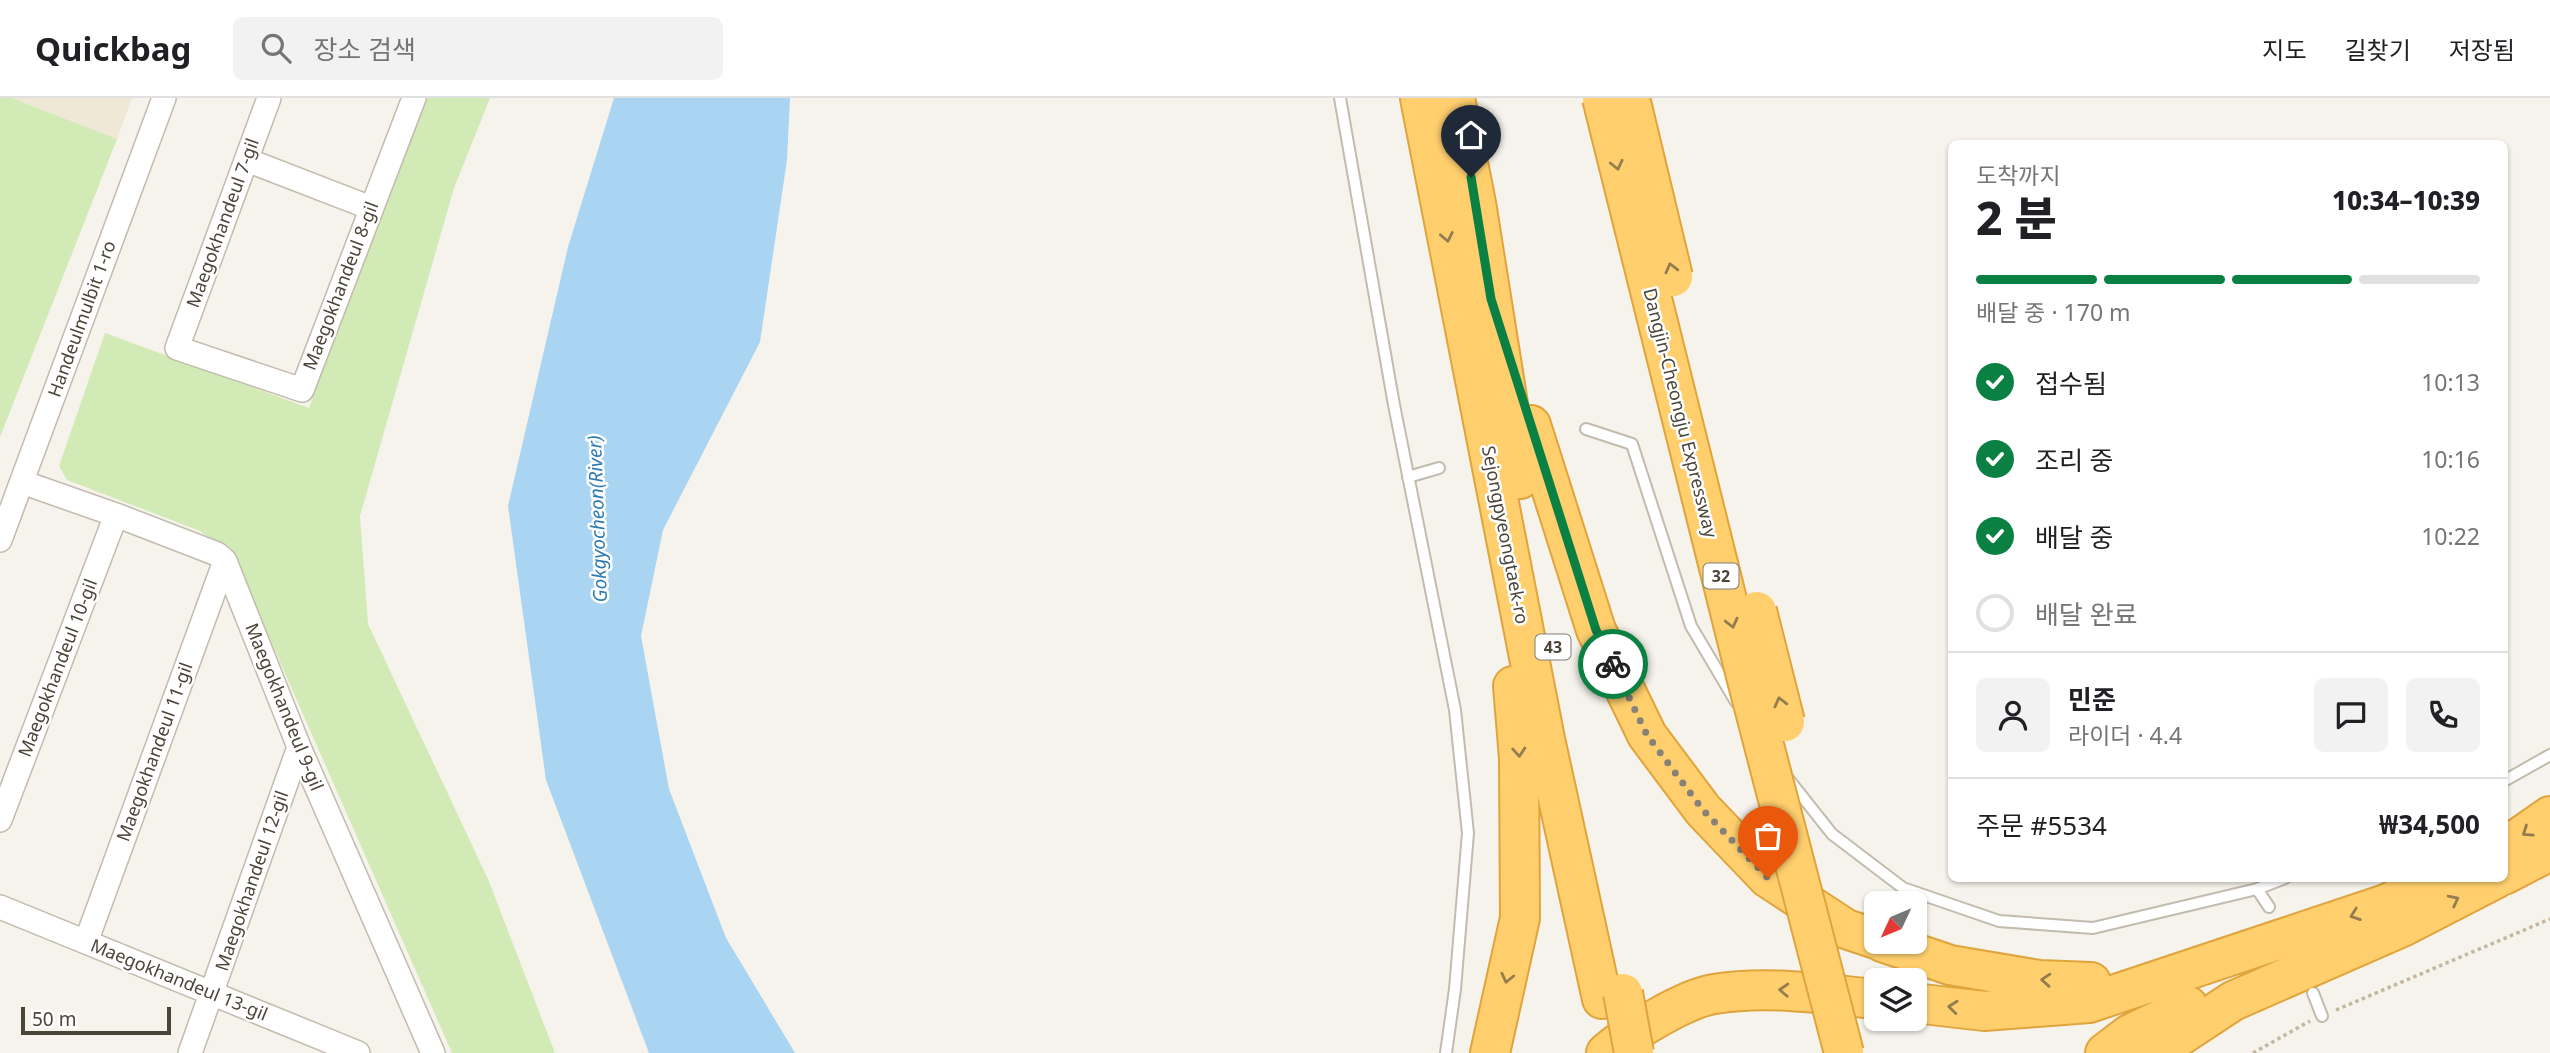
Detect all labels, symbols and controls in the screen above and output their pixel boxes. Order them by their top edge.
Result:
search box [233,17,723,80]
text: Quickbag [35,26,191,71]
icon: search [257,29,295,67]
text: 장소 검색 [313,31,416,67]
text: 지도 [2262,33,2307,66]
text: 길찾기 [2345,33,2411,66]
text: 저장됨 [2449,33,2515,66]
pin [1441,105,1501,177]
icon: home [1452,116,1490,154]
street label: Maegokhandeul 7-gil [180,135,264,311]
one-way arrow [1609,158,1624,170]
text: 도착까지 [1976,159,2061,191]
text: 10:34–10:39 [2332,182,2480,218]
text: 2 분 [1976,186,2057,248]
street label: Maegokhandeul 8-gil [297,198,383,373]
one-way arrow [1438,231,1453,243]
street label: Handeulmulbit 1-ro [42,237,121,400]
one-way arrow [1664,262,1679,274]
street label: Dangjin-Cheongju Expressway [1638,285,1724,541]
text: 배달 중 · 170 m [1976,296,2131,328]
icon: check [1976,363,2014,401]
text: 접수됨 [2035,365,2107,401]
text: 10:13 [2421,366,2480,398]
water label: Gokgyocheon(River) [581,435,613,603]
icon: check [1976,440,2014,478]
text: 조리 중 [2035,442,2114,478]
text: 10:16 [2421,443,2480,475]
street label: Sejongpyeongtaek-ro [1477,444,1535,626]
icon: check [1976,517,2014,555]
text: 배달 중 [2035,519,2114,555]
text: 10:22 [2421,520,2480,552]
road number: 32 [1704,564,1738,589]
street label: Maegokhandeul 10-gil [12,575,102,760]
text: 배달 완료 [2035,596,2137,632]
one-way arrow [1724,617,1738,629]
street label: Maegokhandeul 9-gil [240,619,330,794]
courier [1578,629,1648,699]
road number: 43 [1536,634,1570,660]
icon: bike [1594,645,1632,683]
street label: Maegokhandeul 11-gil [110,659,198,845]
button: person [1976,678,2050,752]
button: chat [2314,678,2388,752]
button: phone [2406,678,2480,752]
text: 민준 [2068,681,2116,717]
one-way arrow [1774,696,1788,708]
text: 라이더 · 4.4 [2068,719,2182,751]
one-way arrow [1511,746,1526,757]
street label: Maegokhandeul 12-gil [209,787,293,974]
pin [1738,806,1798,878]
text: ₩34,500 [2379,806,2480,842]
text: 주문 #5534 [1976,807,2107,843]
icon: bag [1749,817,1787,855]
one-way arrow [2522,824,2535,836]
north arrow [1864,891,1927,954]
map controls [1864,891,1927,1031]
one-way arrow [2447,895,2459,909]
one-way arrow [2350,907,2362,921]
street label: Maegokhandeul 13-gil [87,933,271,1026]
button: layers [1864,968,1927,1031]
one-way arrow [1501,971,1515,983]
one-way arrow [2040,973,2051,988]
one-way arrow [1778,983,1789,998]
one-way arrow [1947,1000,1959,1015]
scale bar [21,1004,172,1036]
text: 50 m [32,1006,76,1032]

